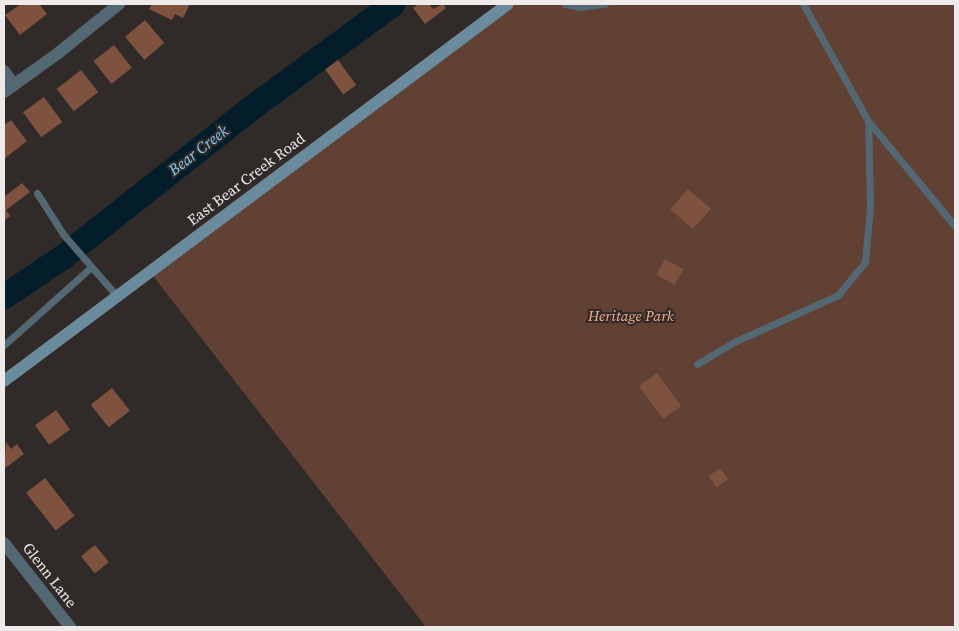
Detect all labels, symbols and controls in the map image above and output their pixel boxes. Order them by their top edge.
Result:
water label: Bear Creek [164,121,232,179]
street label: East Bear Creek Road [184,129,308,229]
park label: Heritage Park [588,307,674,325]
street label: Glenn Lane [19,539,81,611]

